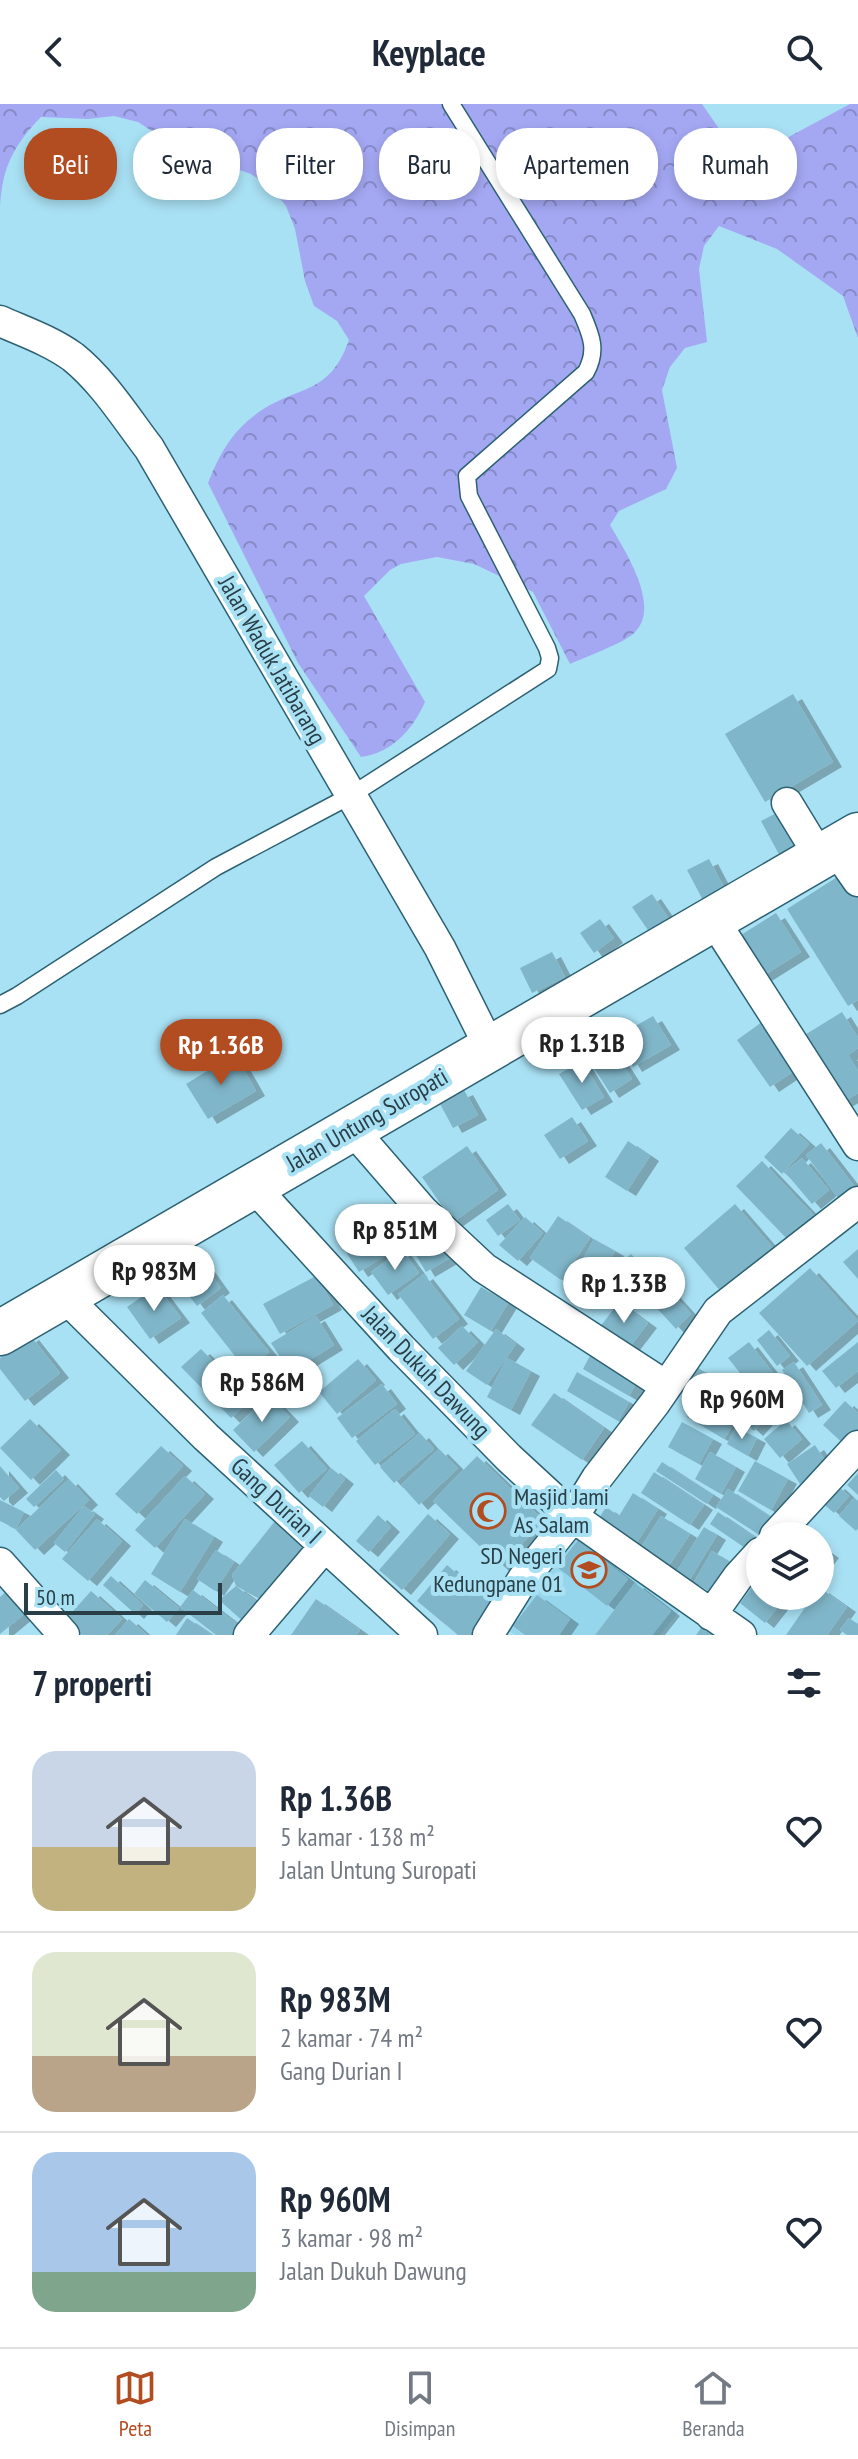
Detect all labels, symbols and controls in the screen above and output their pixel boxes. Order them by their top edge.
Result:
text: Keyplace [372,29,486,76]
icon: back [32,30,76,74]
icon: search [782,30,826,74]
chip: Beli [24,128,117,200]
chip: Sewa [133,128,240,200]
chip: Filter [256,128,363,200]
chip: Baru [379,128,480,200]
chip: Apartemen [496,128,658,200]
chip: Rumah [674,128,797,200]
street label: Jalan Waduk Jatibarang [211,569,333,750]
pin: Rp 1.31B [499,1017,665,1085]
pin: Rp 1.36B [138,1019,304,1087]
text: Rp 1.31B [539,1026,625,1059]
text: Rp 1.36B [178,1028,264,1061]
street label: Jalan Untung Suropati [279,1061,453,1179]
pin: Rp 851M [321,1204,469,1272]
text: Rp 851M [353,1213,437,1246]
pin: Rp 983M [80,1245,228,1313]
text: Rp 983M [112,1254,196,1287]
pin: Rp 1.33B [541,1257,707,1325]
text: Rp 1.33B [581,1266,667,1299]
street label: Jalan Dukuh Dawung [355,1298,497,1444]
pin: Rp 586M [188,1356,336,1424]
text: Rp 586M [220,1365,304,1398]
pin: Rp 960M [668,1373,816,1441]
text: Rp 960M [700,1382,784,1415]
street label: Gang Durian I [224,1451,328,1551]
place label: Masjid Jami As Salam [514,1481,609,1540]
mosque icon: Masjid Jami As Salam [469,1492,507,1530]
map controls [746,1522,834,1610]
button: layers [746,1522,834,1610]
place label: SD Negeri Kedungpane 01 [433,1540,563,1599]
school or university icon: SD Negeri Kedungpane 01 [570,1551,608,1589]
scale bar [24,1579,222,1615]
text: 50 m [36,1583,75,1611]
text: 7 properti [32,1661,152,1705]
icon: filters [782,1661,826,1705]
text: Rp 1.36B [280,1776,392,1820]
icon: home [96,1783,192,1879]
icon: heart [782,1809,826,1853]
text: 5 kamar · 138 m² [280,1820,435,1853]
text: Jalan Untung Suropati [280,1853,477,1886]
text: Rp 983M [280,1977,391,2021]
icon: home [96,1984,192,2080]
icon: heart [782,2010,826,2054]
text: 2 kamar · 74 m² [280,2021,423,2054]
text: Gang Durian I [280,2054,402,2087]
text: Rp 960M [280,2177,391,2221]
icon: home [96,2184,192,2280]
icon: heart [782,2210,826,2254]
text: 3 kamar · 98 m² [280,2221,423,2254]
text: Jalan Dukuh Dawung [280,2254,467,2287]
tab: Peta [113,2366,157,2442]
tab: Disimpan [384,2366,455,2442]
tab: Beranda [682,2366,745,2442]

